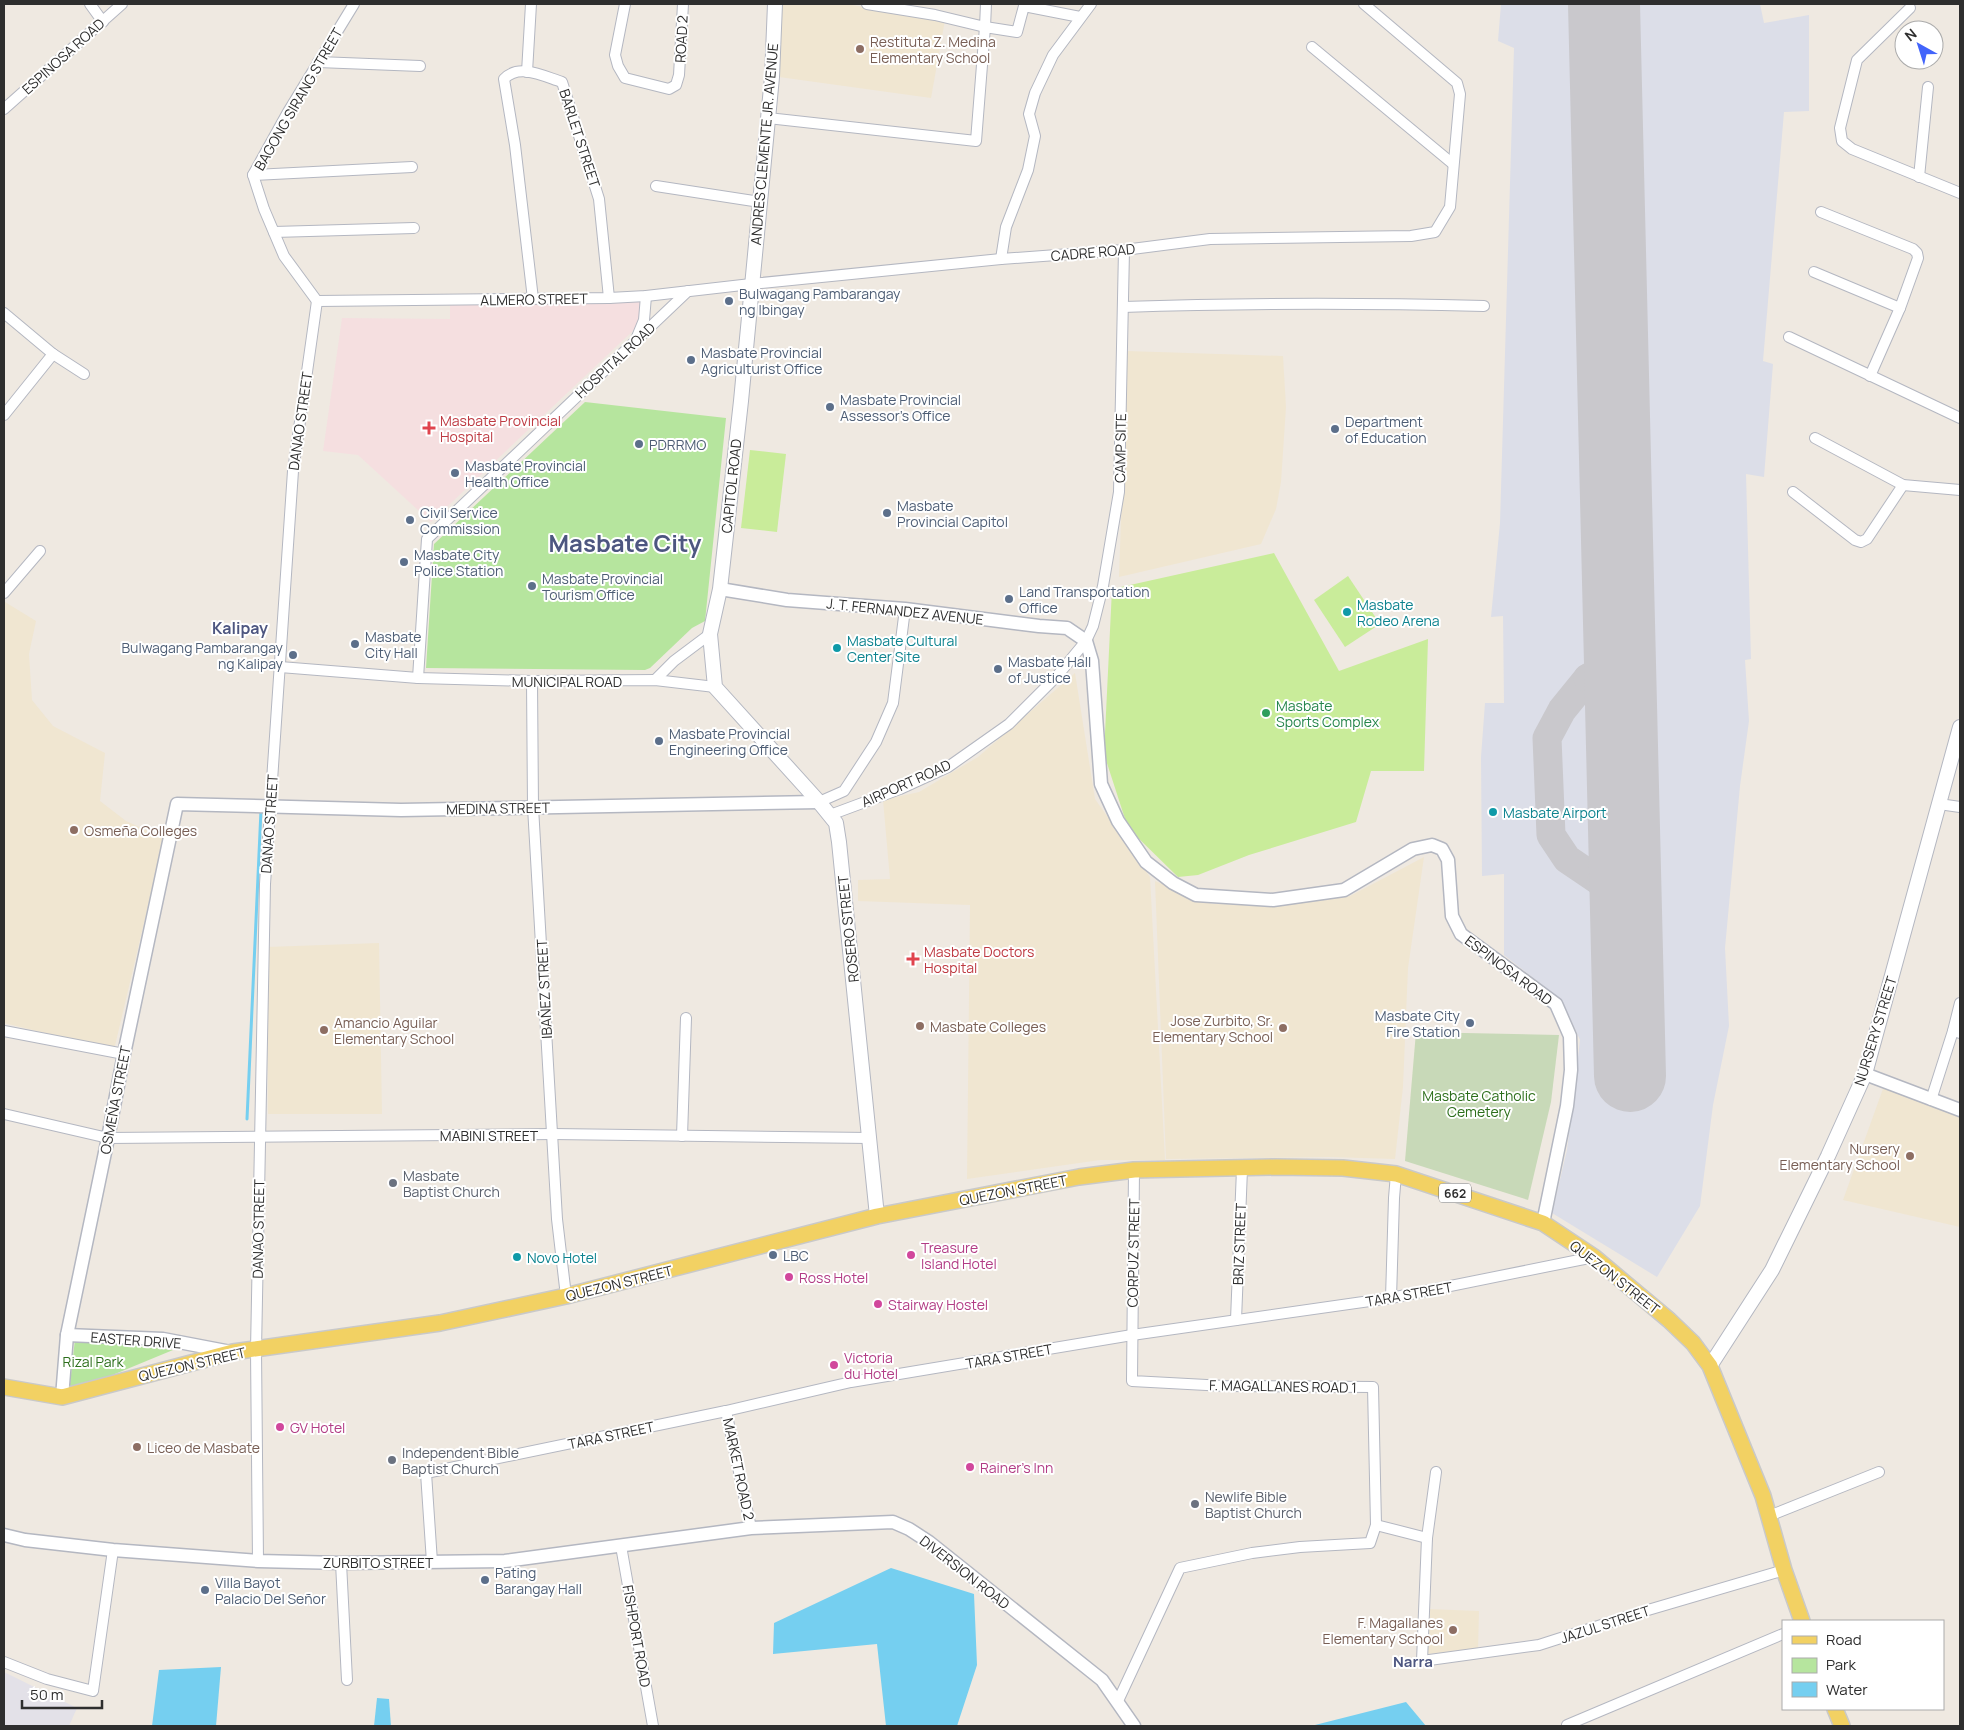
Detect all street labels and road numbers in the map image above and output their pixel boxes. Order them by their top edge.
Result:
street label: ESPINOSA ROAD [18,14,108,98]
street label: ROAD 2 [670,15,692,63]
street label: BAGONG SIRANG STREET [249,24,347,174]
street label: ANDRES CLEMENTE JR. AVENUE [746,42,782,246]
street label: BARLET STREET [555,86,605,190]
street label: CADRE ROAD [1050,239,1136,265]
street label: ALMERO STREET [480,289,589,309]
street label: HOSPITAL ROAD [571,318,659,402]
street label: DANAO STREET [284,370,316,471]
street label: CAMP SITE [1110,413,1130,483]
street label: CAPITOL ROAD [717,438,745,534]
street label: J. T. FERNANDEZ AVENUE [826,593,984,629]
street label: MUNICIPAL ROAD [512,672,622,691]
street label: AIRPORT ROAD [858,755,954,811]
street label: DANAO STREET [256,773,282,874]
street label: MEDINA STREET [446,798,551,818]
street label: ROSERO STREET [833,874,863,983]
street label: ESPINOSA ROAD [1461,931,1557,1009]
street label: IBAÑEZ STREET [532,938,556,1039]
street label: NURSERY STREET [1849,973,1901,1088]
street label: OSMEÑA STREET [95,1044,135,1156]
street label: MABINI STREET [440,1126,539,1145]
street label: QUEZON STREET [958,1170,1069,1210]
street label: DANAO STREET [248,1179,268,1279]
road number: 662 [1439,1184,1471,1202]
street label: CORPUZ STREET [1123,1198,1143,1308]
street label: BRIZ STREET [1228,1202,1250,1285]
street label: QUEZON STREET [1566,1236,1664,1318]
street label: QUEZON STREET [564,1260,675,1305]
street label: TARA STREET [1364,1277,1454,1311]
street label: EASTER DRIVE [90,1327,182,1353]
street label: TARA STREET [964,1339,1054,1373]
street label: QUEZON STREET [137,1342,248,1386]
street label: F. MAGALLANES ROAD 1 [1209,1375,1357,1397]
street label: TARA STREET [566,1416,656,1453]
street label: MARKET ROAD 2 [719,1416,759,1522]
street label: DIVERSION ROAD [916,1531,1014,1613]
street label: ZURBITO STREET [323,1553,434,1572]
street label: FISHPORT ROAD [619,1583,655,1689]
street label: JAZUL STREET [1558,1600,1653,1647]

